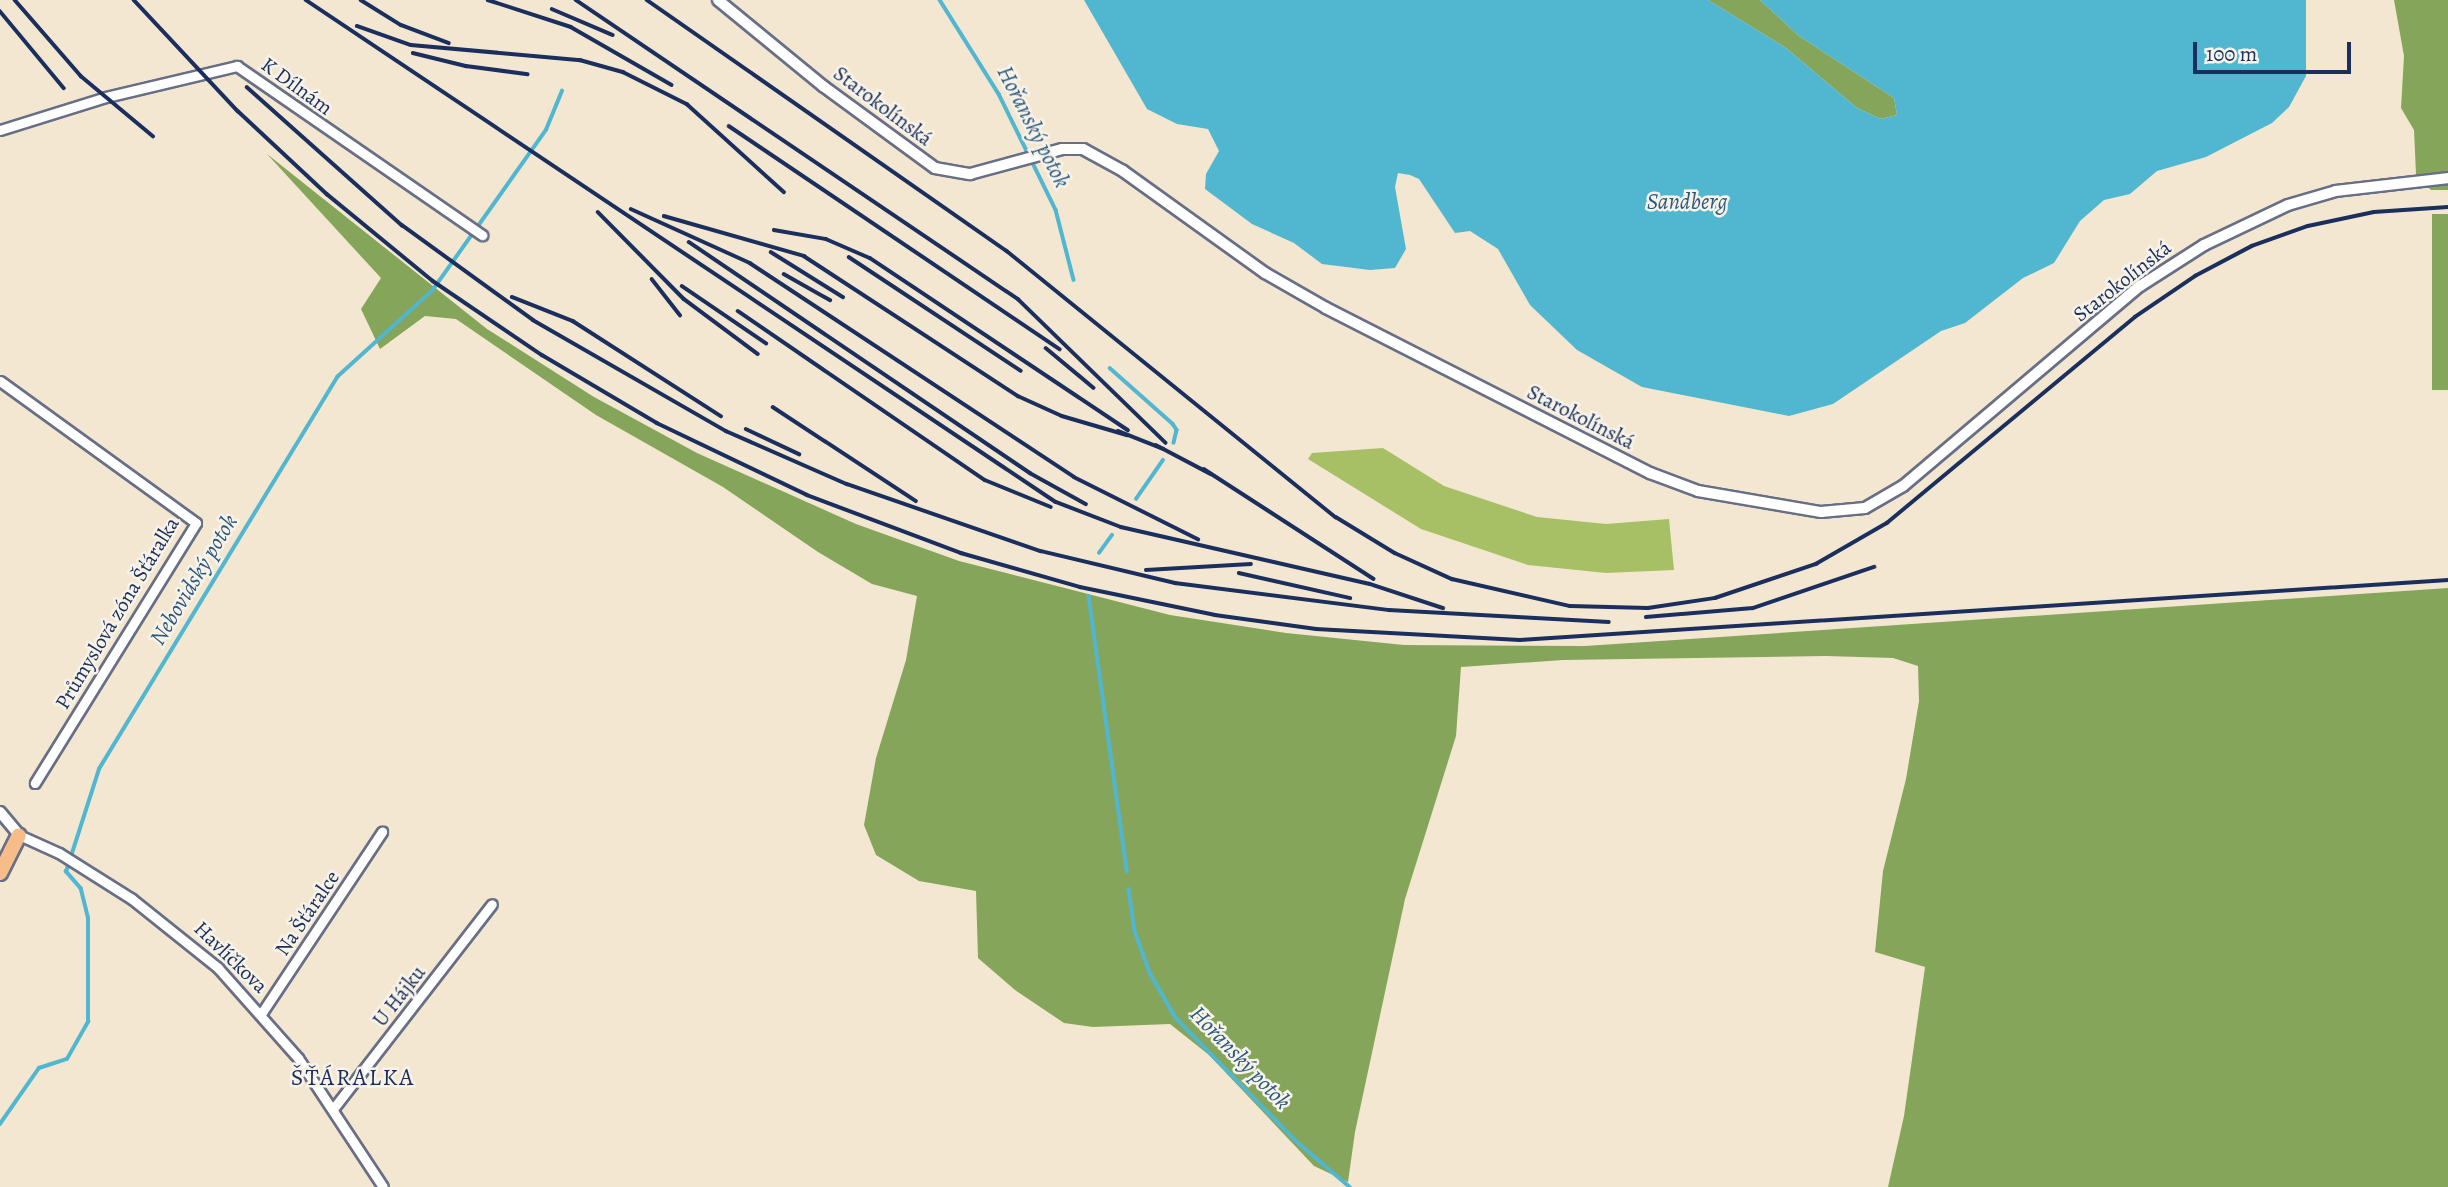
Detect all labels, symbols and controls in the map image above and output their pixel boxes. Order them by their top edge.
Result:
scale bar [2196,28,2354,72]
text: 100 m [2206,40,2257,68]
street label: K Dílnám [256,52,338,120]
street label: Starokolínská [829,61,937,151]
water label: Hořanský potok [990,61,1076,193]
water label: Sandberg [1647,188,1727,216]
street label: Starokolínská [2068,235,2176,327]
street label: Starokolínská [1523,379,1639,455]
water label: Nebovidský potok [144,510,244,650]
street label: Průmyslová zóna Šťáralka [50,512,184,714]
street label: Na Šťáralce [269,866,345,960]
street label: Havlíčkova [189,916,273,998]
street label: U Hájku [367,960,431,1032]
water label: Hořanský potok [1184,1001,1296,1115]
district label: ŠŤÁRALKA [292,1064,414,1092]

